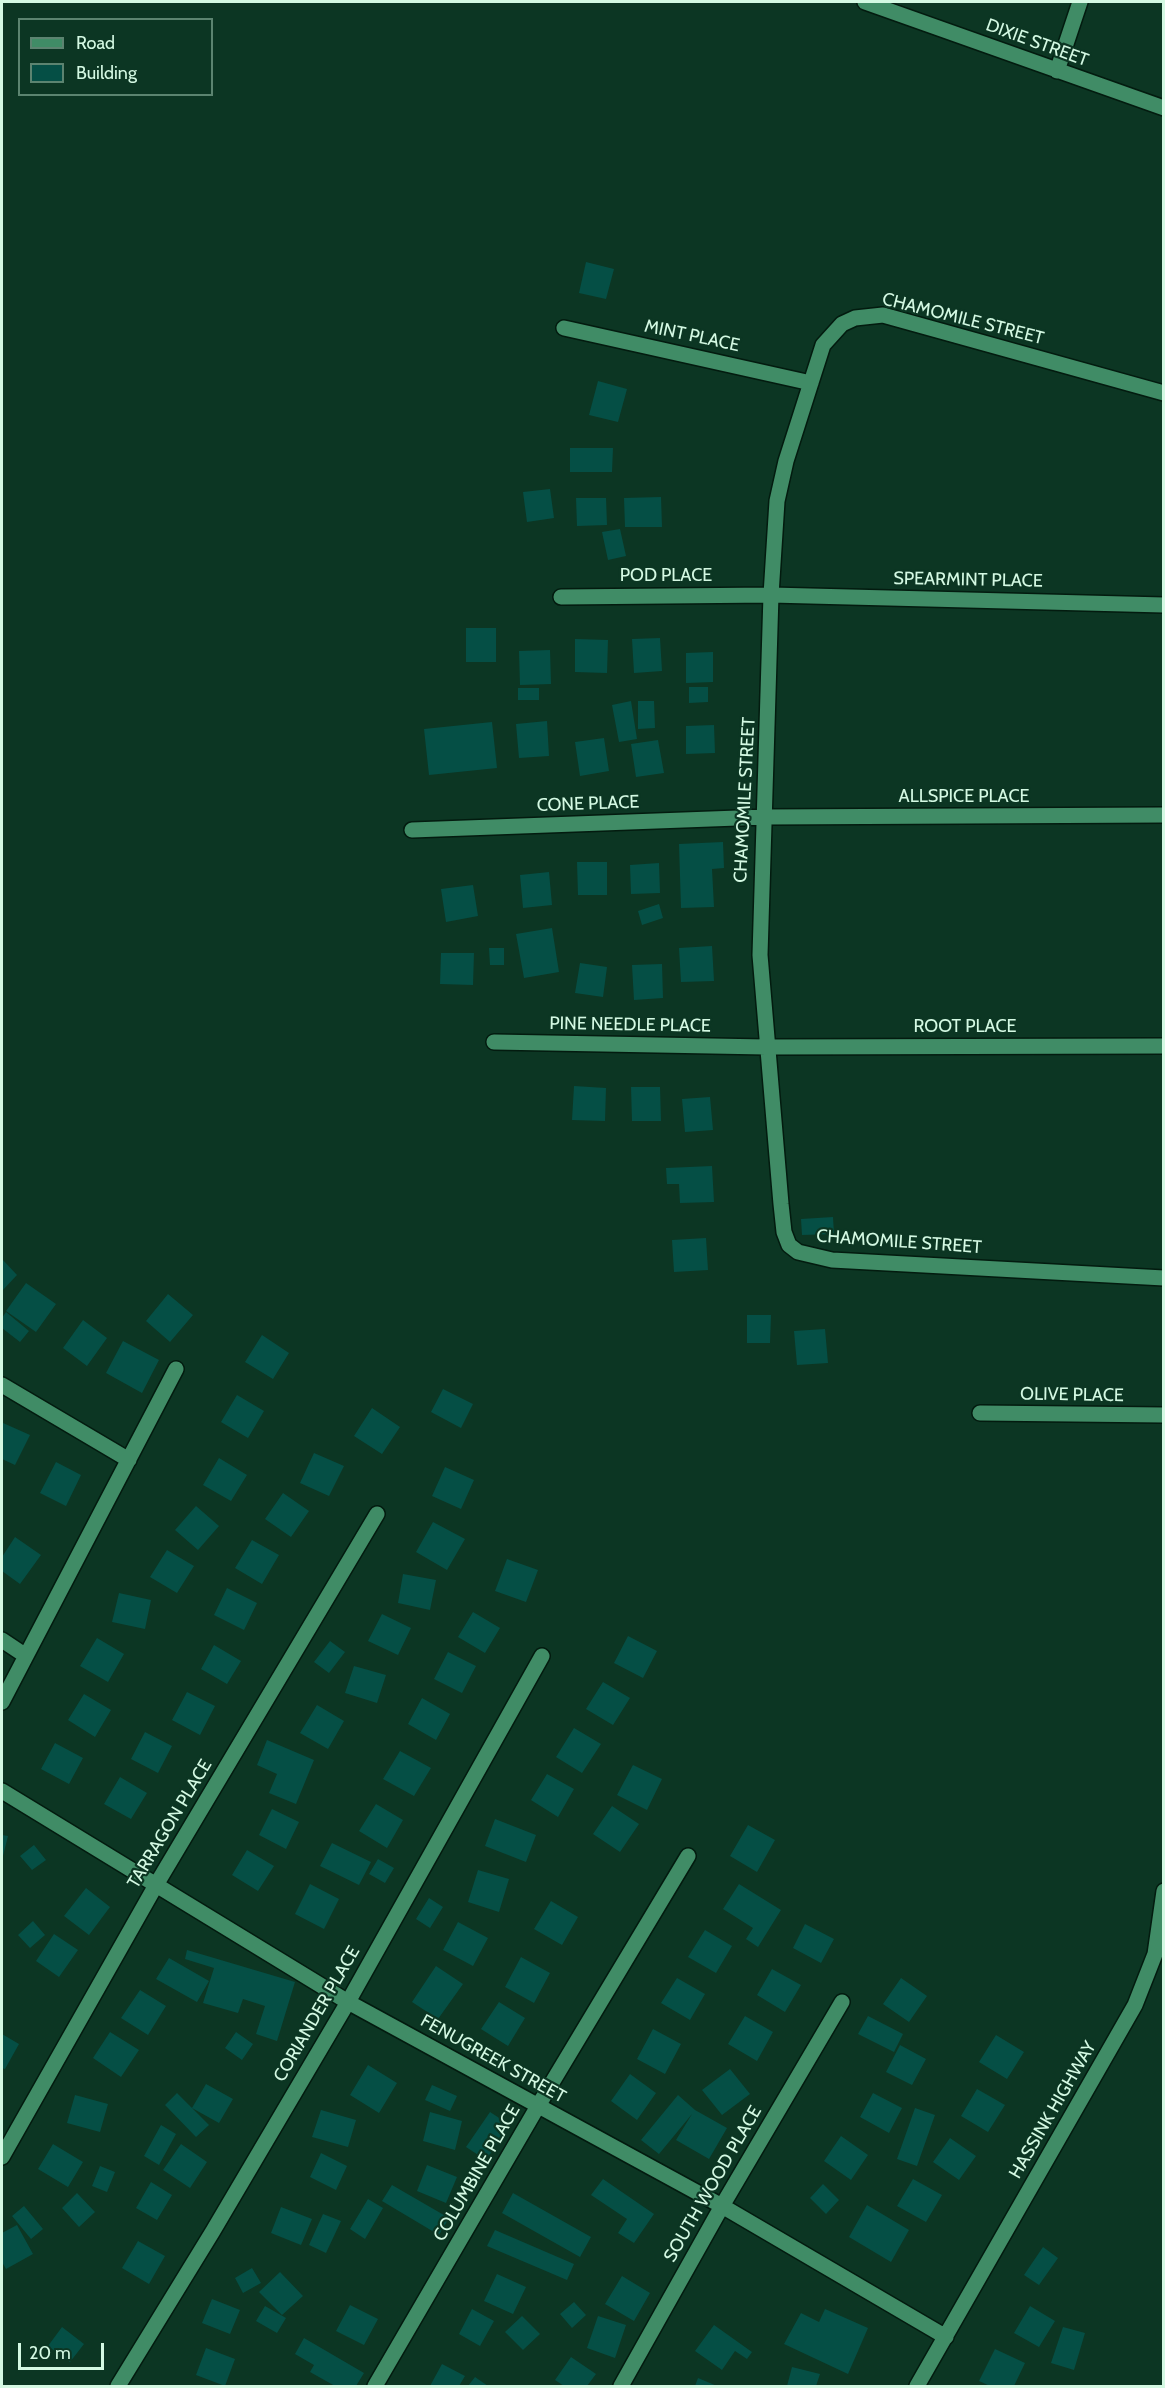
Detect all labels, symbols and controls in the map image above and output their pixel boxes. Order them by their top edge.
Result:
street label: DIXIE STREET [983,14,1091,72]
legend [18,18,213,96]
text: Road [76,32,115,54]
text: Building [76,62,137,84]
street label: CHAMOMILE STREET [880,288,1046,350]
street label: MINT PLACE [642,315,742,357]
street label: POD PLACE [620,565,712,587]
street label: SPEARMINT PLACE [893,568,1043,592]
street label: CHAMOMILE STREET [730,717,760,883]
street label: ALLSPICE PLACE [899,786,1029,808]
street label: CONE PLACE [536,791,640,817]
street label: PINE NEEDLE PLACE [549,1013,711,1037]
street label: ROOT PLACE [913,1016,1017,1038]
street label: CHAMOMILE STREET [816,1225,982,1259]
street label: OLIVE PLACE [1020,1383,1124,1407]
street label: TARRAGON PLACE [123,1756,217,1892]
street label: CORIANDER PLACE [269,1942,365,2086]
street label: FENUGREEK STREET [417,2010,569,2108]
street label: HASSINK HIGHWAY [1005,2038,1101,2182]
street label: COLUMBINE PLACE [429,2101,525,2245]
street label: SOUTH WOOD PLACE [659,2102,767,2266]
scale bar [21,2331,106,2369]
text: 20 m [29,2342,71,2364]

